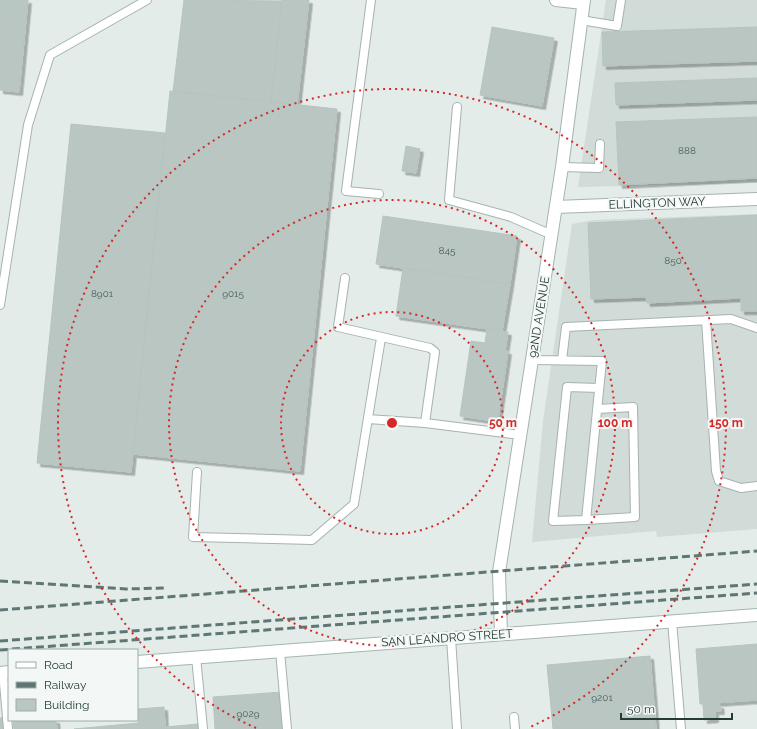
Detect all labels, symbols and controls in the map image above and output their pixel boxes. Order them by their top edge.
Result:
house number: 888 [678,145,696,156]
street label: ELLINGTON WAY [608,194,706,212]
house number: 845 [439,245,456,256]
house number: 850 [664,255,682,266]
street label: 92ND AVENUE [526,275,552,359]
house number: 8901 [91,288,114,299]
house number: 9015 [222,288,244,299]
centre of rings [385,416,399,430]
text: 50 m [489,416,517,430]
text: 100 m [598,416,632,430]
text: 150 m [709,416,743,430]
street label: SAN LEANDRO STREET [381,626,514,650]
legend [8,649,138,721]
text: Road [44,658,73,672]
text: Railway [44,678,87,692]
house number: 9201 [591,692,613,703]
scale bar [621,695,732,721]
text: Building [44,698,90,712]
text: 50 m [627,702,655,716]
house number: 9029 [236,708,260,719]

